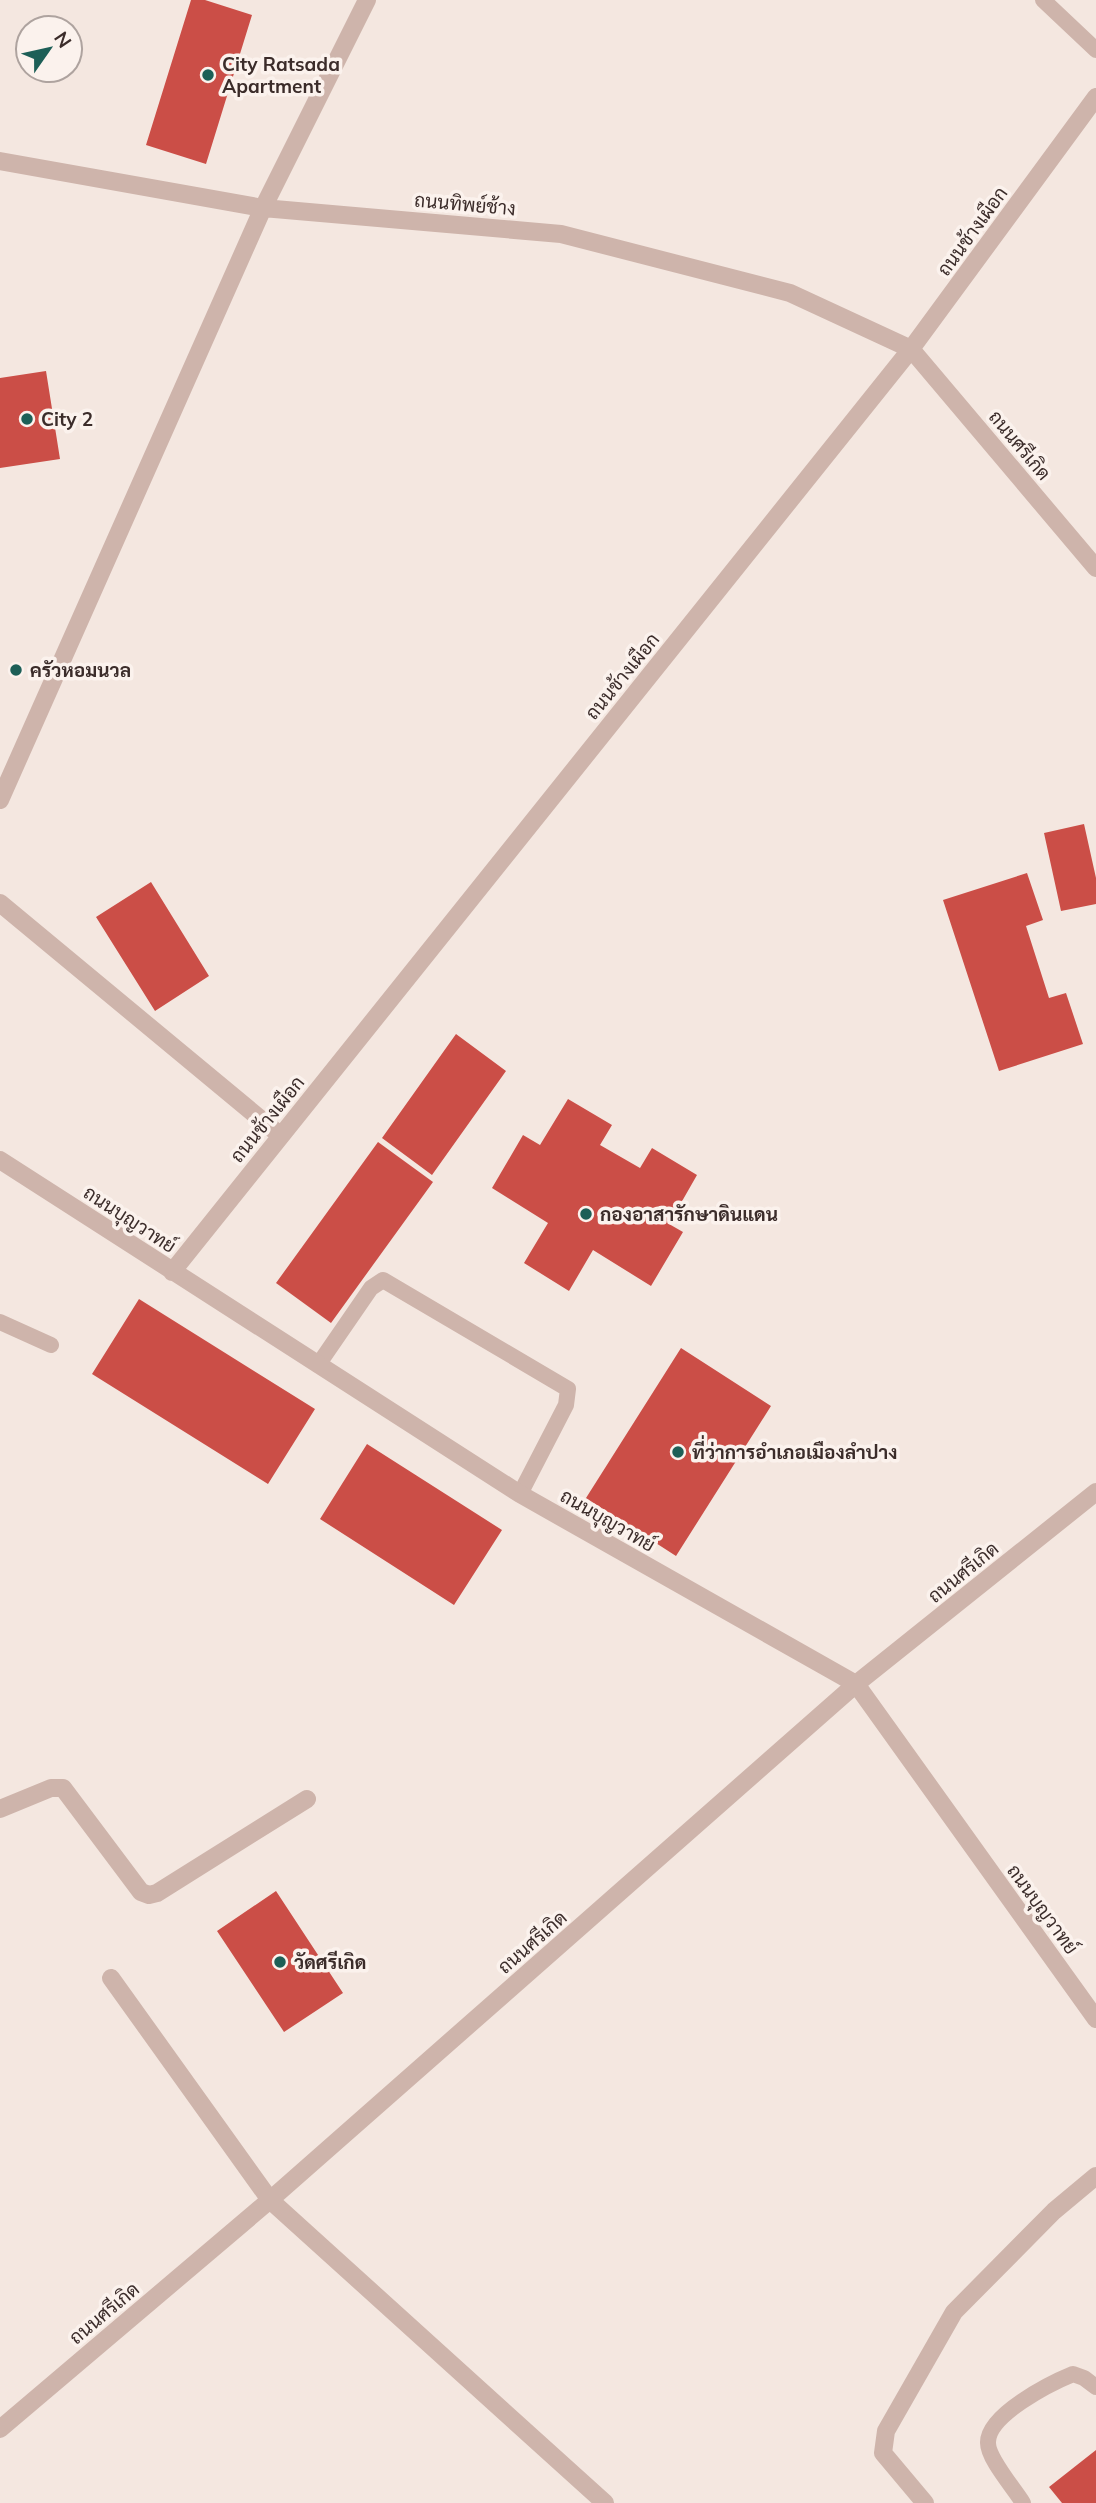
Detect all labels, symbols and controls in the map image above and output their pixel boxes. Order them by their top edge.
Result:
north arrow [14,14,84,84]
text: N [49,27,77,52]
place label: City Ratsada Apartment [222,52,340,98]
marker: City Ratsada Apartment [200,67,216,83]
street label: ถนนช้างเผือก [932,182,1012,280]
street label: ถนนทิพย์ช้าง [413,188,517,220]
street label: ถนนศรีเกิด [984,405,1056,485]
place label: City 2 [41,407,93,431]
marker: City 2 [19,411,35,427]
street label: ถนนช้างเผือก [580,628,664,724]
place label: ครัวหอมนวล [30,658,131,682]
marker: ครัวหอมนวล [8,662,24,678]
street label: ถนนช้างเผือก [225,1071,309,1167]
street label: ถนนบุญวาทย์ [79,1180,181,1259]
place label: กองอาสารักษาดินแดน [600,1202,778,1226]
marker: กองอาสารักษาดินแดน [578,1206,594,1222]
place label: ที่ว่าการอำเภอเมืองลำปาง [692,1435,897,1464]
marker: ที่ว่าการอำเภอเมืองลำปาง [670,1444,686,1460]
street label: ถนนบุญวาทย์ [556,1483,660,1558]
street label: ถนนศรีเกิด [923,1536,1003,1608]
street label: ถนนบุญวาทย์ [1001,1859,1084,1959]
street label: ถนนศรีเกิด [492,1905,572,1979]
place label: วัดศรีเกิด [294,1950,366,1974]
marker: วัดศรีเกิด [272,1954,288,1970]
street label: ถนนศรีเกิด [64,2277,144,2349]

